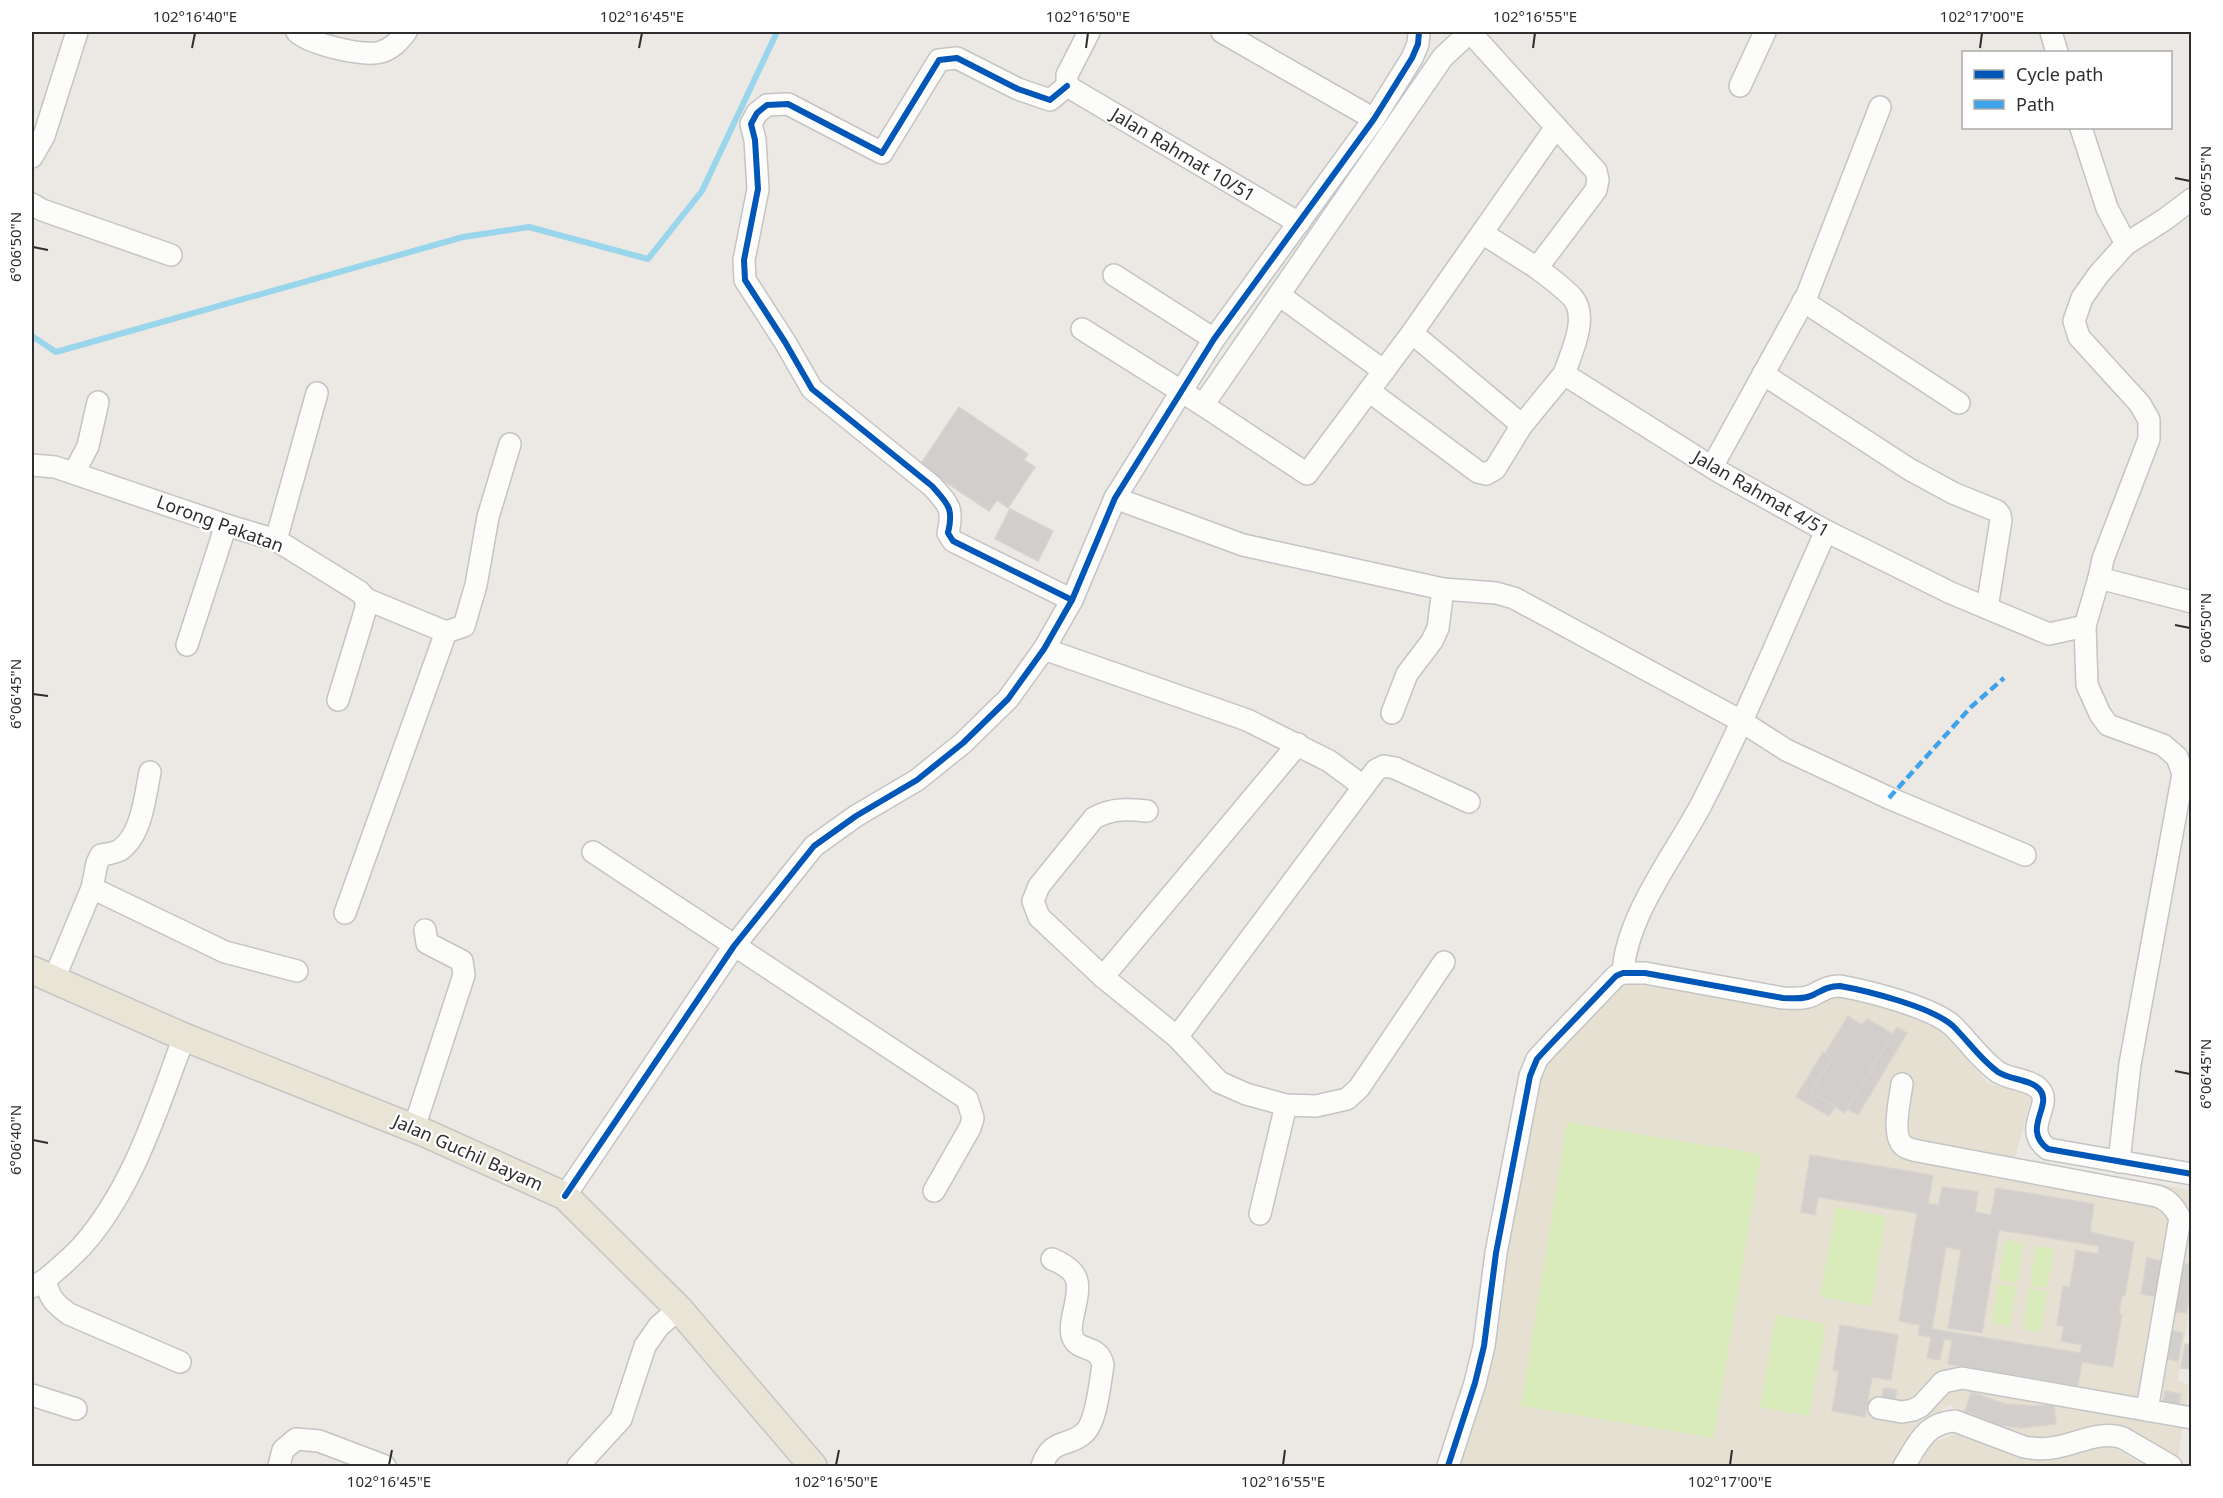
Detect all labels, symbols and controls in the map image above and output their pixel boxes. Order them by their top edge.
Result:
text: 102°16'40"E [153,6,237,26]
text: 102°16'45"E [600,6,684,26]
text: 102°16'50"E [1046,6,1130,26]
text: 102°16'55"E [1493,6,1577,26]
text: 102°17'00"E [1940,6,2024,26]
legend [1962,51,2172,129]
text: Cycle path [2016,62,2103,86]
text: Path [2016,92,2055,116]
street label: Jalan Rahmat 10/51 [1105,101,1260,207]
text: 6°06'55"N [2195,146,2215,216]
text: 6°06'50"N [5,212,25,282]
street label: Jalan Rahmat 4/51 [1687,443,1834,542]
street label: Lorong Pakatan [153,489,287,557]
text: 6°06'50"N [2195,593,2215,663]
text: 6°06'45"N [5,659,25,729]
text: 6°06'45"N [2195,1039,2215,1109]
text: 6°06'40"N [5,1105,25,1175]
street label: Jalan Guchil Bayam [388,1107,547,1196]
text: 102°16'45"E [347,1471,431,1491]
text: 102°16'50"E [794,1471,878,1491]
text: 102°16'55"E [1241,1471,1325,1491]
text: 102°17'00"E [1688,1471,1772,1491]

